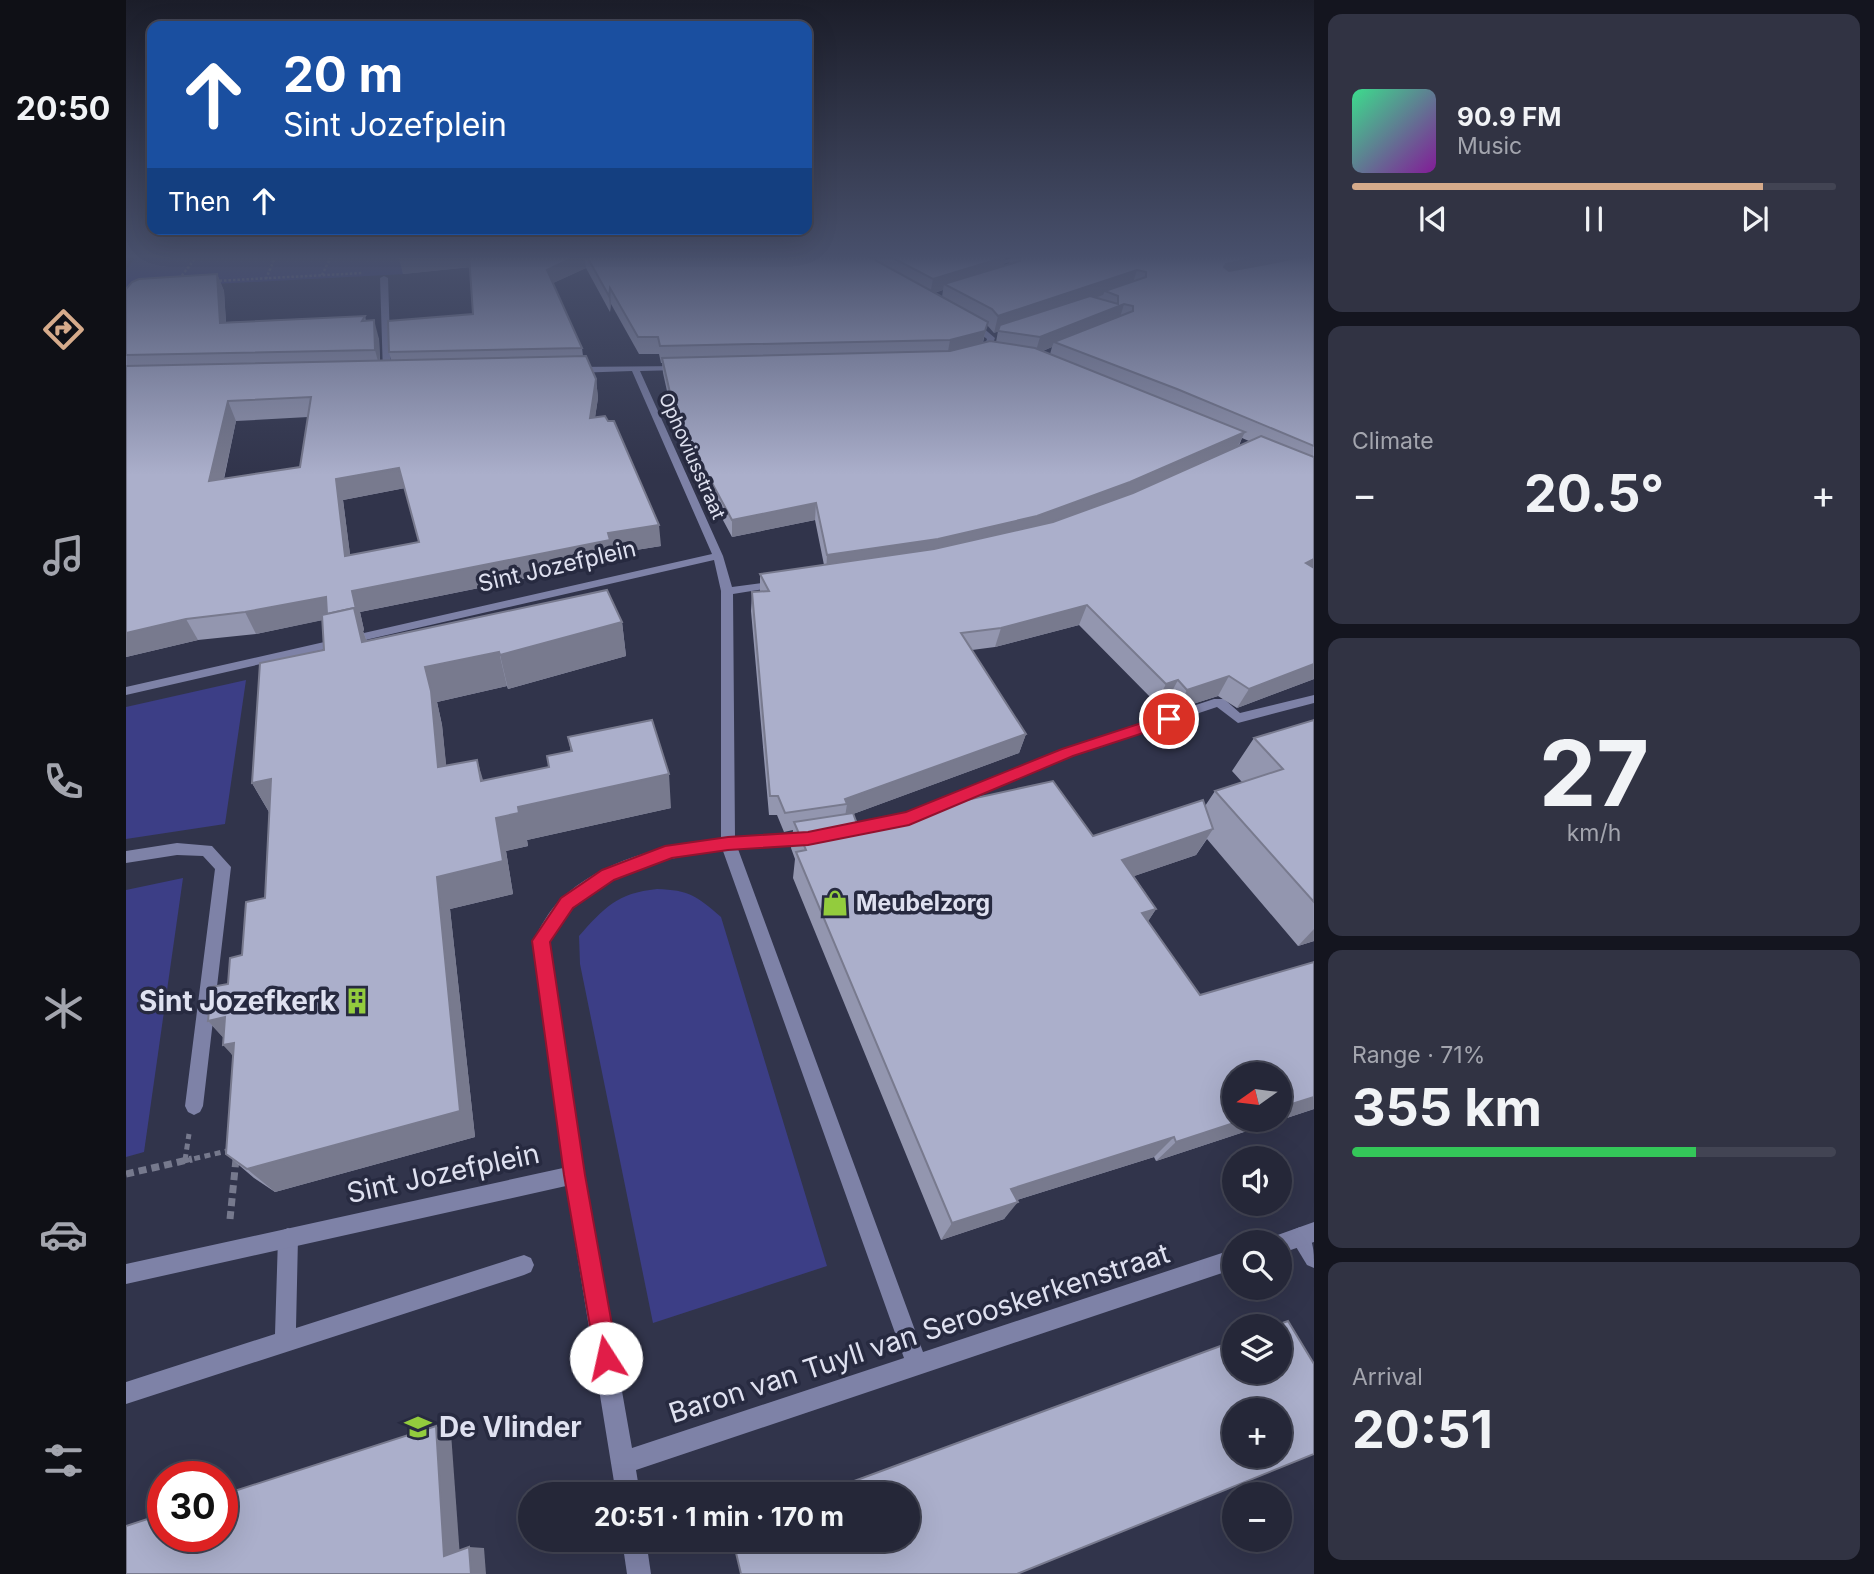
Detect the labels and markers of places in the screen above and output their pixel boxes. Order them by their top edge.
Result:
pin [1139,689,1199,749]
shop icon: Meubelzorg [820,888,850,918]
place label: Meubelzorg [856,889,990,917]
place label: Sint Jozefkerk [139,984,337,1018]
building icon: Sint Jozefkerk [342,986,372,1016]
place label: De Vlinder [439,1410,582,1444]
school or university icon: De Vlinder [403,1412,433,1442]

